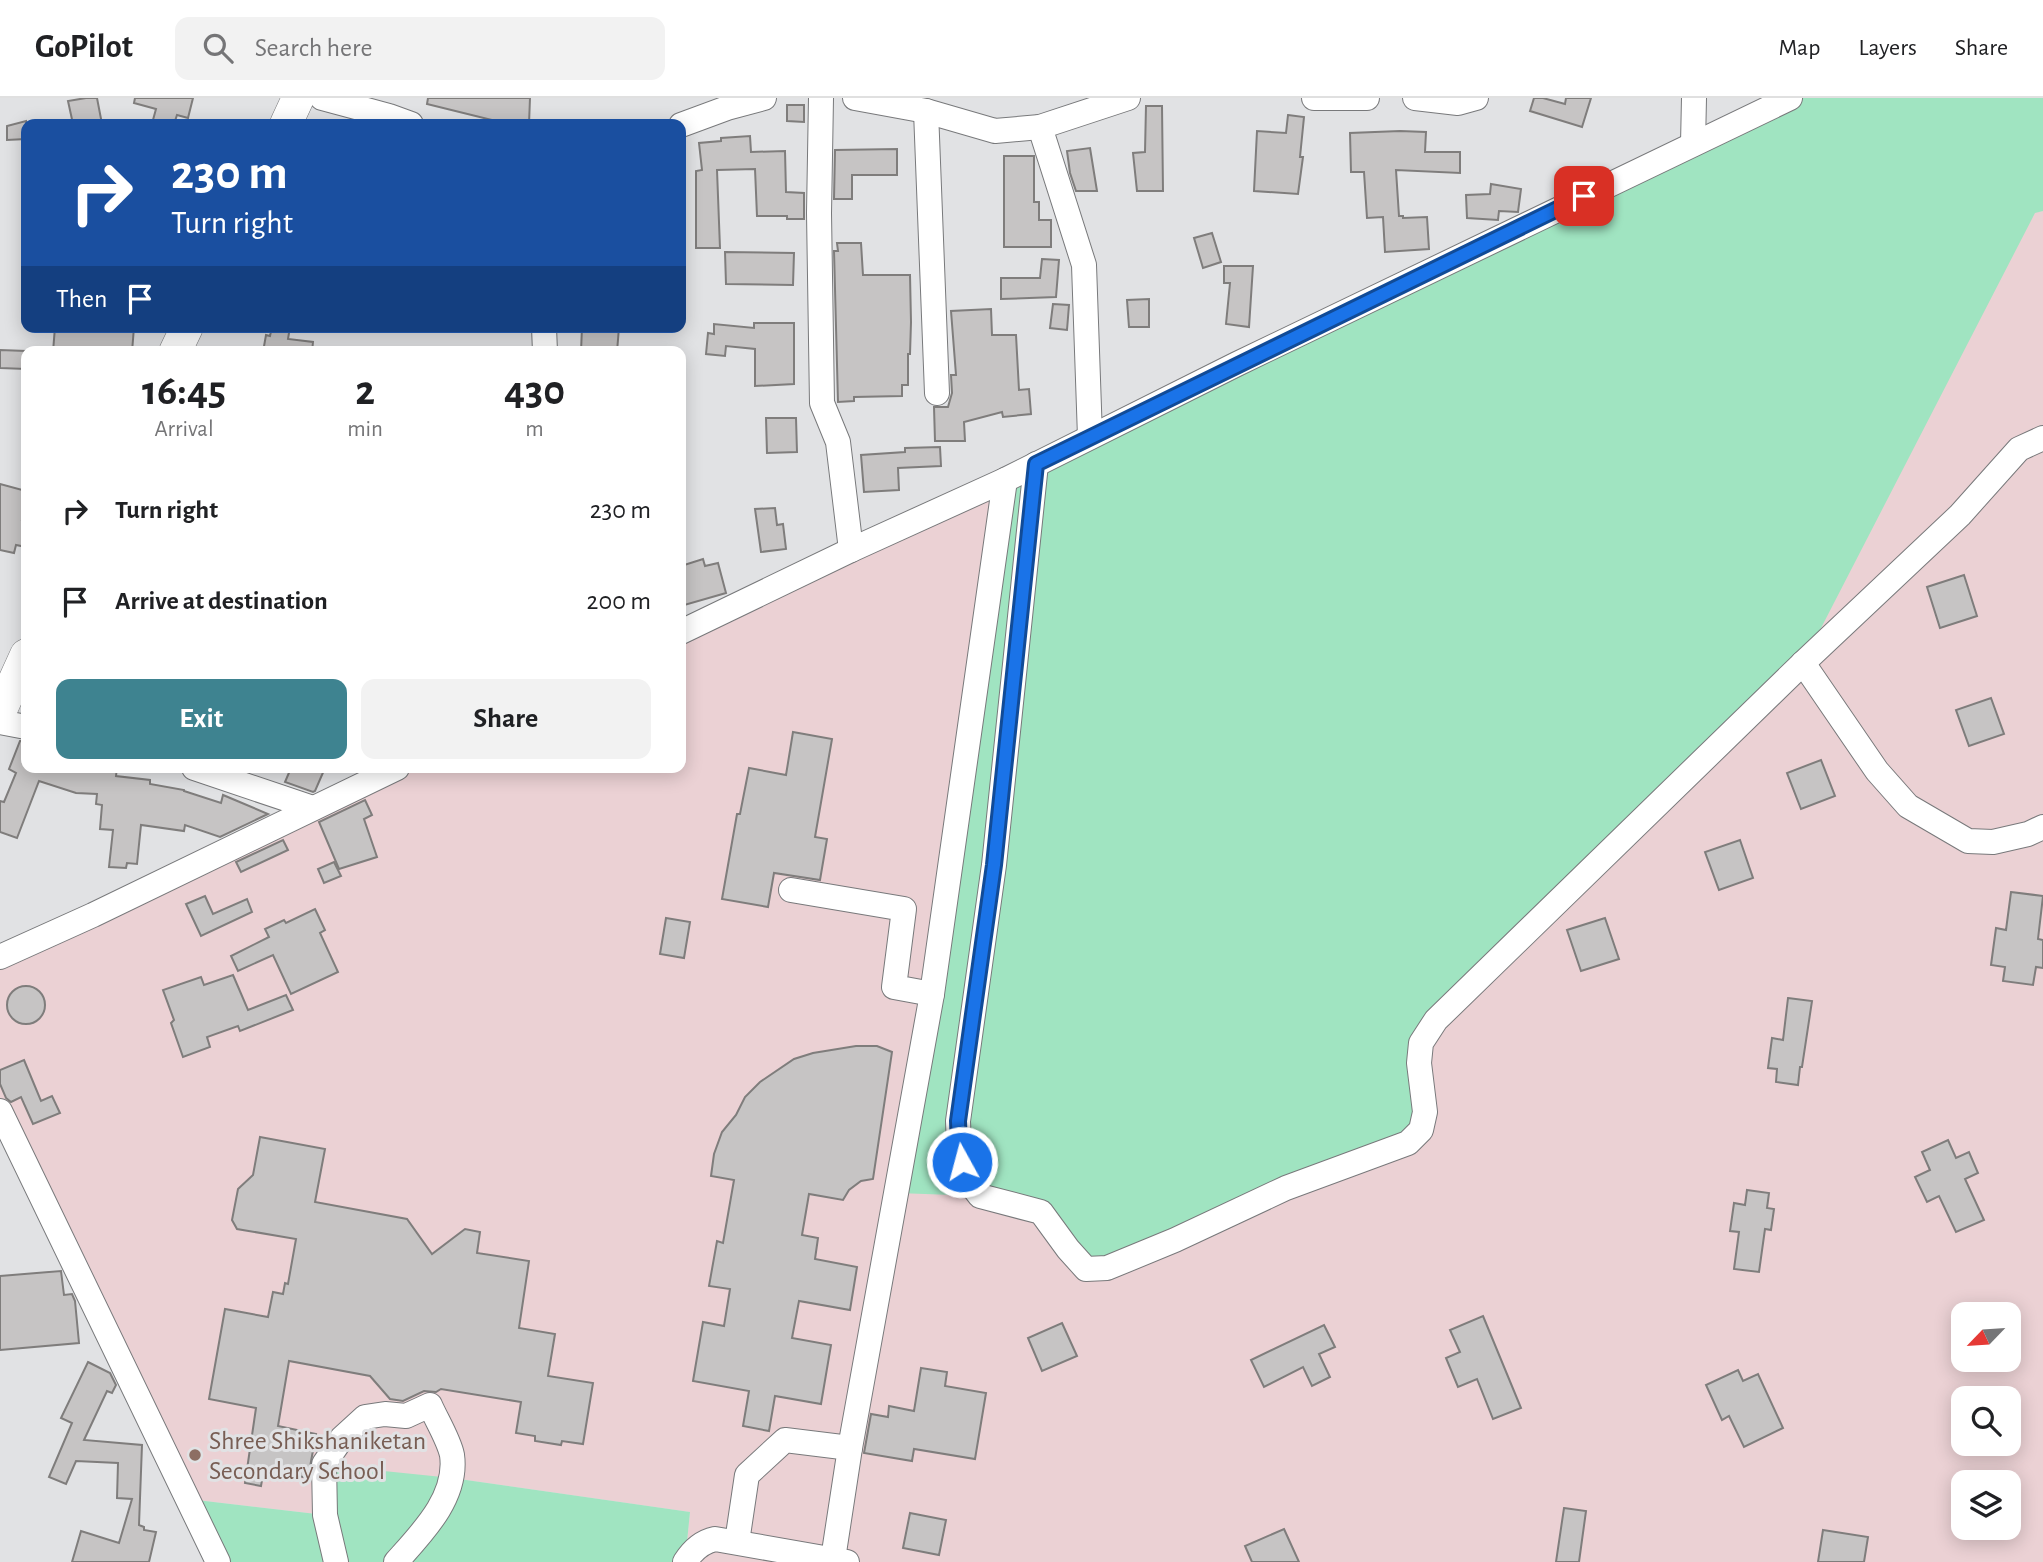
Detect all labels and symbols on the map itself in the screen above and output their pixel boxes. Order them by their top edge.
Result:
pin [1554,166,1614,226]
position arrow [925,1125,999,1199]
north arrow [1951,1302,2021,1372]
place label: Shree Shikshaniketan Secondary School [209,1428,426,1484]
marker: Shree Shikshaniketan Secondary School [187,1447,203,1463]

